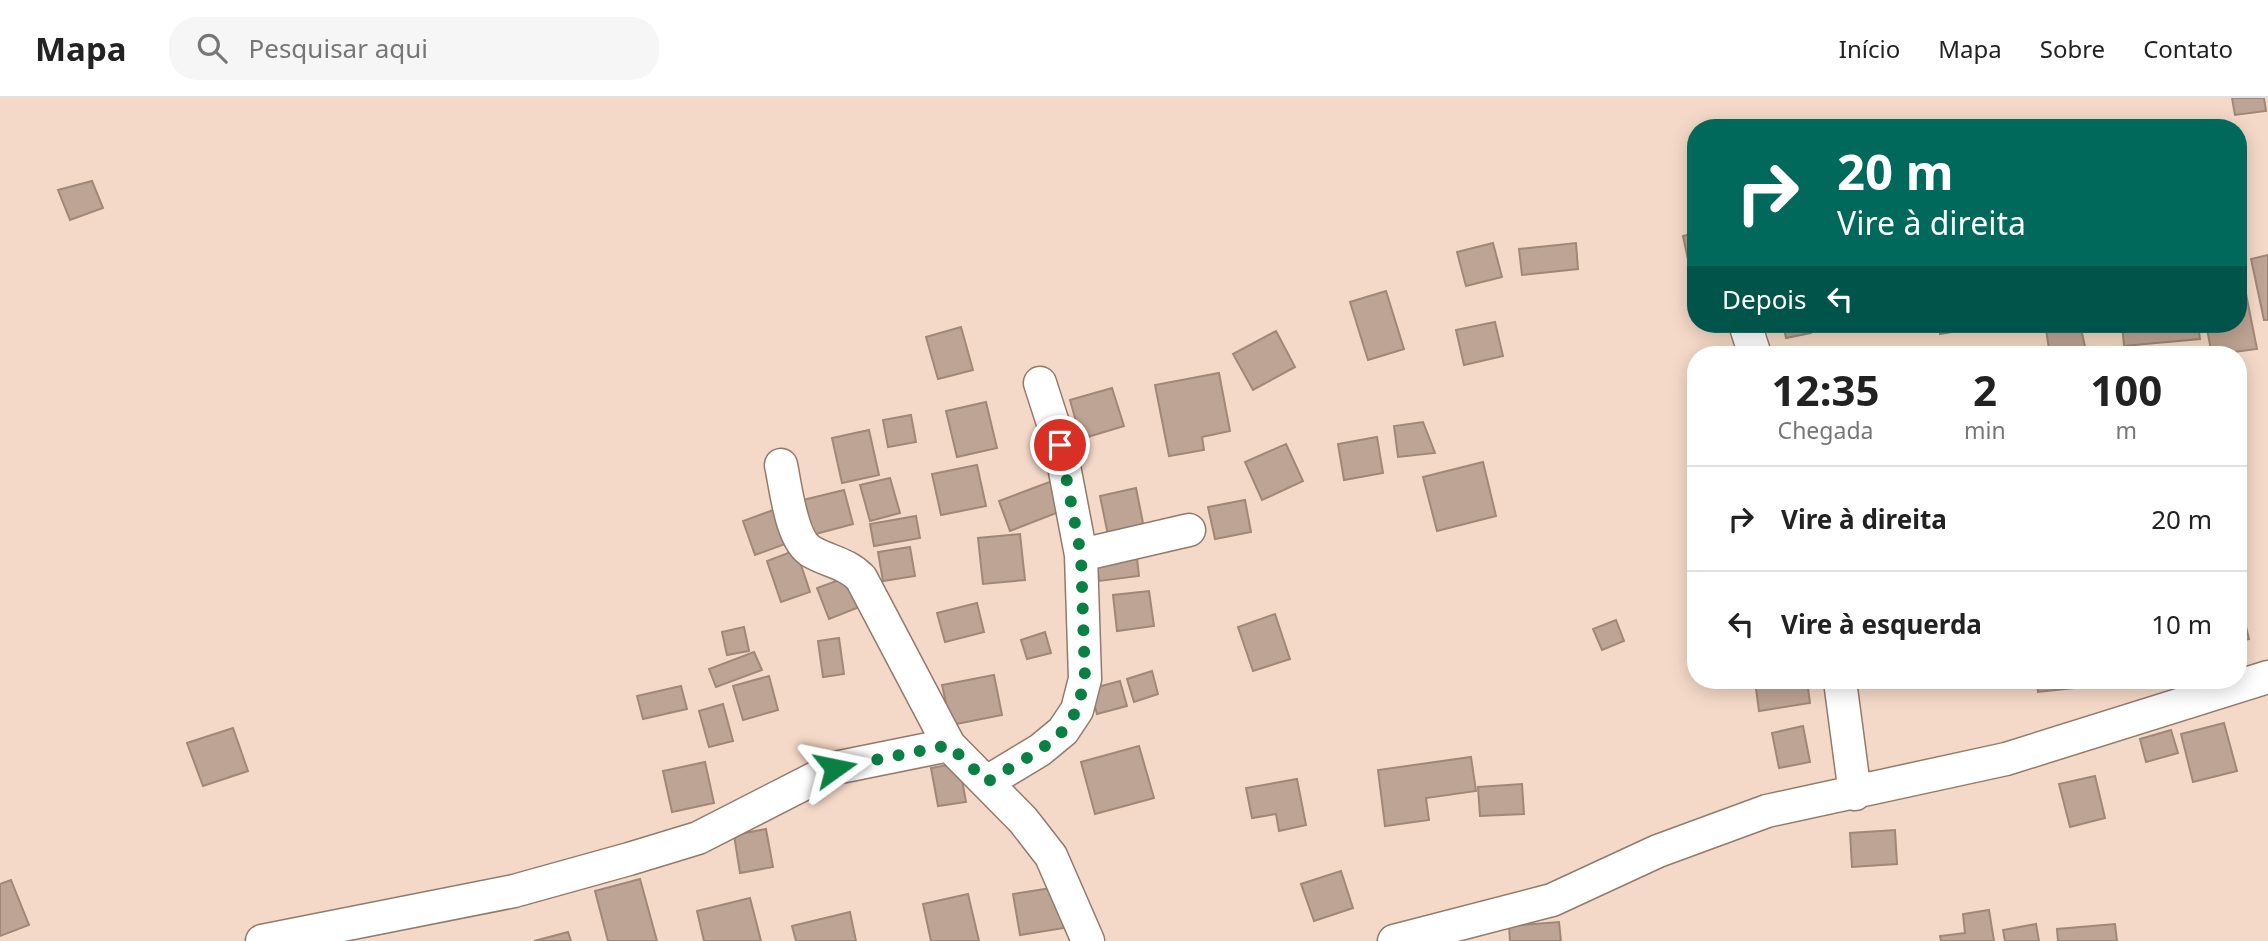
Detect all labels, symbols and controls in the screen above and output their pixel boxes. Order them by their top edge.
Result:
search box [169,17,659,80]
text: Mapa [35,26,127,71]
icon: search [193,29,231,67]
text: Pesquisar aqui [249,30,428,66]
text: Início [1839,32,1900,65]
text: Mapa [1938,32,2002,65]
text: Sobre [2040,32,2105,65]
text: Contato [2143,32,2233,65]
text: 20 m [1837,138,1954,204]
icon: right [1722,147,1813,238]
text: Vire à direita [1837,201,2026,244]
icon: left [1821,280,1859,318]
text: Depois [1722,281,1807,317]
text: 12:35 [1772,361,1879,418]
text: 2 [1973,361,1997,418]
text: 100 [2090,361,2162,418]
text: Chegada [1778,414,1873,446]
text: min [1964,414,2006,446]
text: m [2116,414,2137,446]
pin [1030,415,1090,475]
icon: arrive [1041,426,1079,464]
icon: right [1722,500,1760,538]
text: Vire à direita [1781,501,1947,537]
text: 20 m [2151,501,2212,537]
icon: left [1722,605,1760,643]
text: Vire à esquerda [1781,606,1982,642]
text: 10 m [2151,606,2212,642]
position arrow [798,731,872,805]

